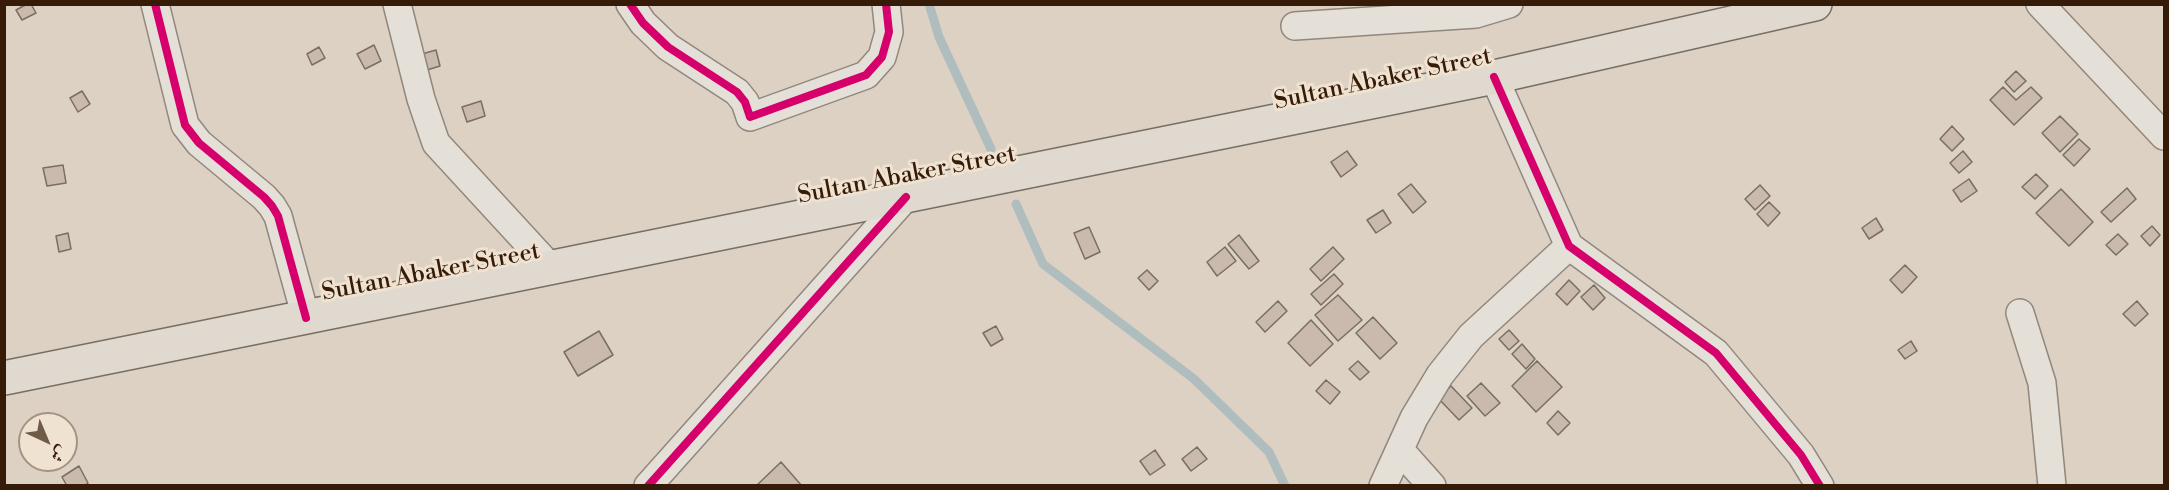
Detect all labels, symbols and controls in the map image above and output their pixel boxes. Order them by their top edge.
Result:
street label: Sultan Abaker Street [1272,43,1494,117]
street label: Sultan Abaker Street [795,141,1019,211]
street label: Sultan Abaker Street [319,238,543,308]
north arrow [18,412,78,472]
text: ش [46,441,72,466]

